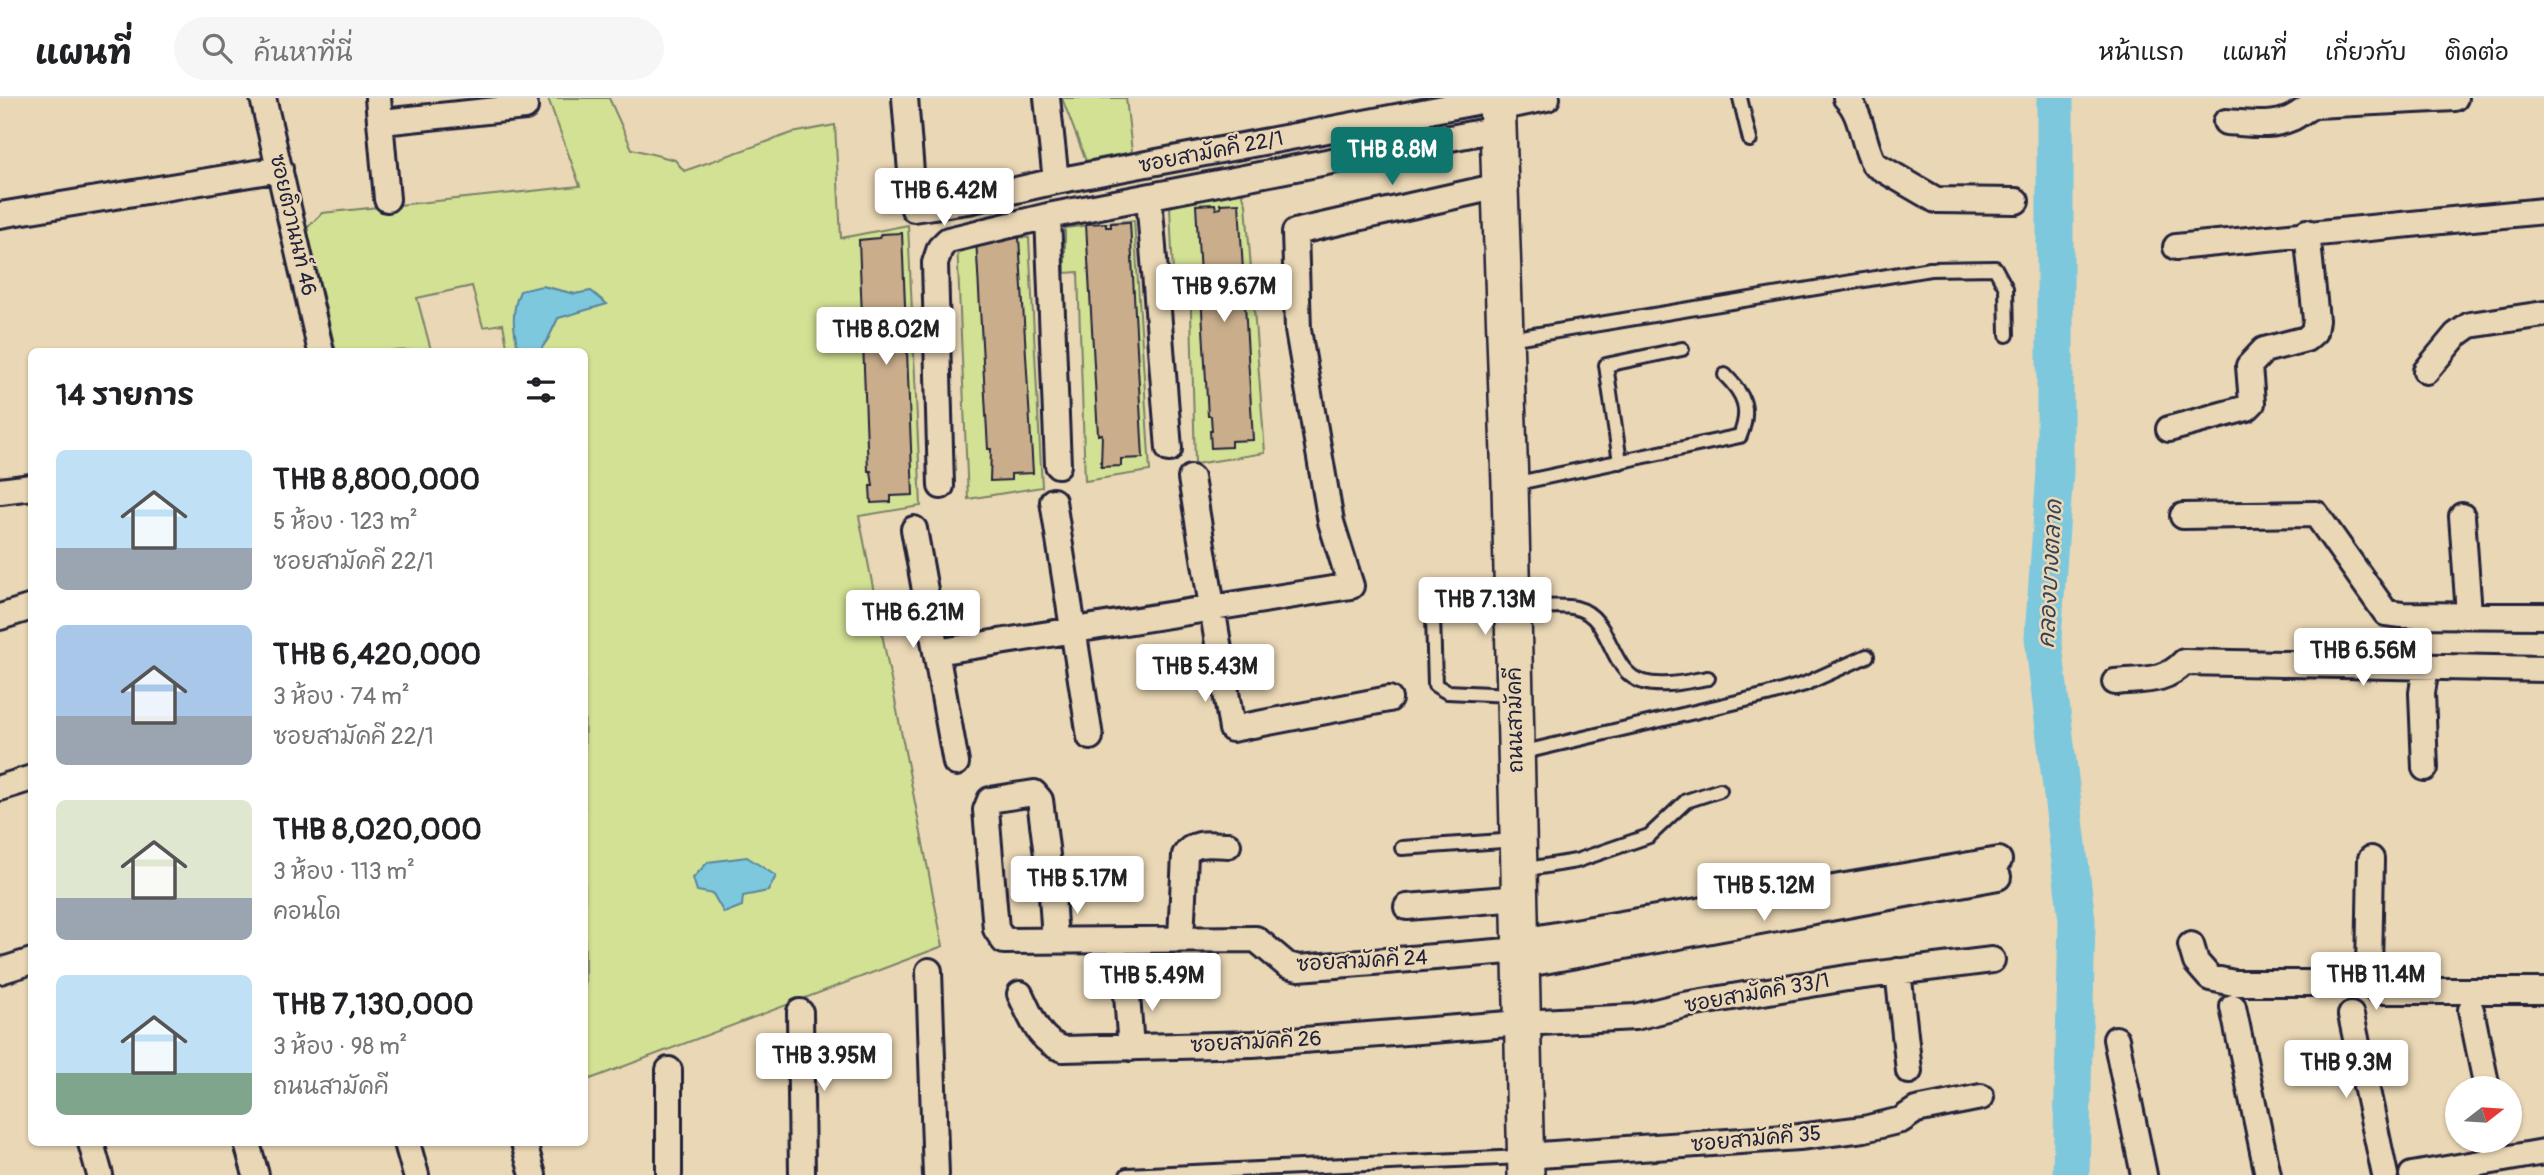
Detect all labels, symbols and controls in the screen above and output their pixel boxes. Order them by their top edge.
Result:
search box [174,17,664,80]
icon: search [198,29,236,67]
text: แผนที่ [35,33,132,74]
text: ค้นหาที่นี่ [254,37,353,69]
text: หน้าแรก [2099,38,2184,67]
text: แผนที่ [2222,38,2287,67]
text: เกี่ยวกับ [2325,38,2407,67]
text: ติดต่อ [2445,38,2509,67]
street label: ซอยสามัคคี 22/1 [1136,125,1286,179]
pin: THB 8.8M [1320,127,1464,187]
text: THB 8.8M [1347,135,1437,164]
street label: ซอยติวานนท์ 46 [264,151,322,299]
pin: THB 6.42M [864,169,1024,228]
text: THB 6.42M [891,176,997,205]
pin: THB 9.67M [1144,264,1304,324]
text: THB 9.67M [1172,272,1276,301]
pin: THB 8.02M [806,308,966,367]
text: THB 8.02M [832,315,940,344]
icon: filters [522,371,560,409]
text: 14 รายการ [56,377,194,414]
text: THB 8,800,000 [273,461,480,498]
icon: home [112,478,196,562]
water label: คลองบางตลาด [2032,498,2068,649]
text: 5 ห้อง · 123 m² [273,507,418,536]
text: ซอยสามัคคี 22/1 [273,547,434,576]
pin: THB 7.13M [1405,578,1565,637]
text: THB 7.13M [1435,585,1535,614]
pin: THB 6.21M [833,590,993,650]
text: THB 6.21M [862,598,964,627]
pin: THB 6.56M [2283,628,2443,688]
text: THB 6,420,000 [273,636,481,673]
text: THB 6.56M [2310,636,2416,665]
pin: THB 5.43M [1125,644,1285,704]
text: THB 5.43M [1152,652,1258,681]
icon: home [112,653,196,737]
street label: ถนนสามัคคี [1501,667,1529,773]
text: 3 ห้อง · 74 m² [273,682,410,711]
text: ซอยสามัคคี 22/1 [273,722,434,751]
text: THB 8,020,000 [273,811,482,848]
icon: home [112,828,196,912]
pin: THB 5.17M [997,856,1157,916]
text: 3 ห้อง · 113 m² [273,857,415,886]
text: THB 5.17M [1027,864,1127,893]
pin: THB 5.12M [1684,864,1844,923]
text: THB 5.12M [1713,871,1815,900]
text: คอนโด [273,897,341,926]
street label: ซอยสามัคคี 24 [1296,944,1428,978]
pin: THB 11.4M [2296,953,2456,1012]
pin: THB 5.49M [1072,954,1232,1013]
text: THB 11.4M [2327,960,2425,989]
text: THB 5.49M [1100,961,1204,990]
street label: ซอยสามัคคี 33/1 [1682,967,1832,1019]
text: THB 7,130,000 [273,986,474,1023]
icon: home [112,1003,196,1087]
street label: ซอยสามัคคี 26 [1190,1025,1322,1059]
text: 3 ห้อง · 98 m² [273,1032,407,1061]
pin: THB 3.95M [744,1034,904,1093]
pin: THB 9.3M [2274,1040,2418,1100]
text: THB 3.95M [772,1041,876,1070]
text: THB 9.3M [2300,1048,2392,1077]
text: ถนนสามัคคี [273,1072,389,1101]
north arrow [2445,1076,2522,1153]
map controls [2445,1076,2522,1153]
street label: ซอยสามัคคี 35 [1690,1120,1822,1158]

